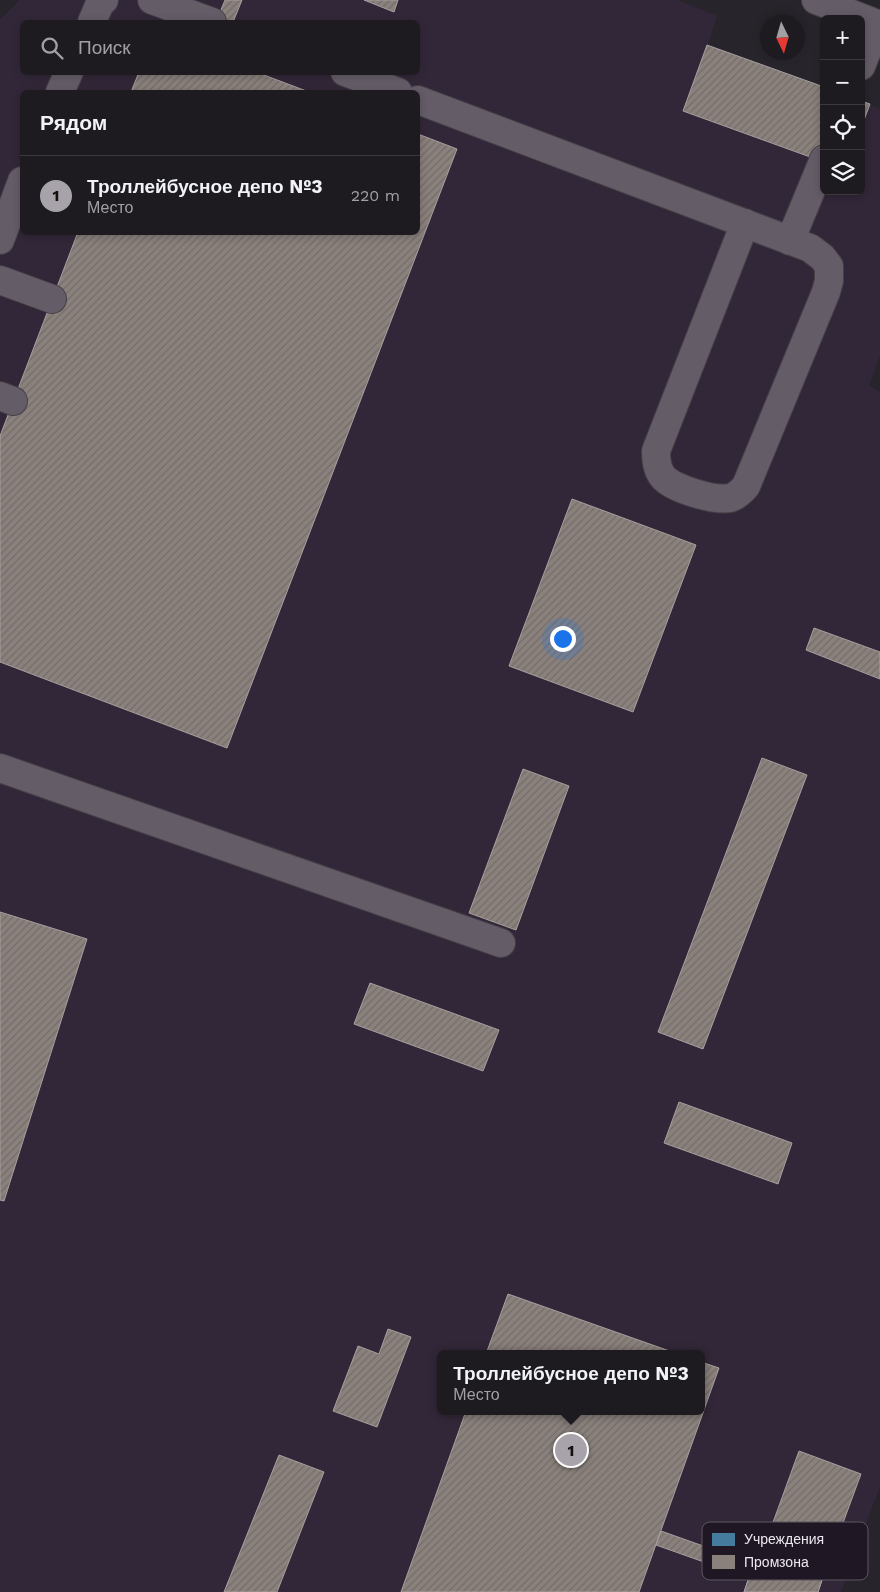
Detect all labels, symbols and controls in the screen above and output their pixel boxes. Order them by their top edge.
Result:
north arrow [760,15,805,60]
map controls [820,15,865,195]
button: + [820,15,865,60]
search box [20,20,420,75]
icon: search [38,34,66,62]
text: Поиск [78,36,131,59]
button: − [820,60,865,105]
button: locate [820,105,865,150]
text: Рядом [40,110,107,135]
button: layers [820,150,865,195]
text: Троллейбусное депо №3 [87,175,323,198]
text: 1 [53,186,59,205]
text: 220 m [351,186,400,205]
text: Место [87,198,133,217]
your location [550,626,576,652]
popup [437,1350,705,1415]
text: Троллейбусное депо №3 [453,1362,689,1385]
text: Место [453,1385,500,1404]
pin: 1 [555,1431,587,1469]
legend [702,1522,868,1580]
text: Учреждения [744,1531,824,1547]
text: Промзона [744,1554,809,1570]

